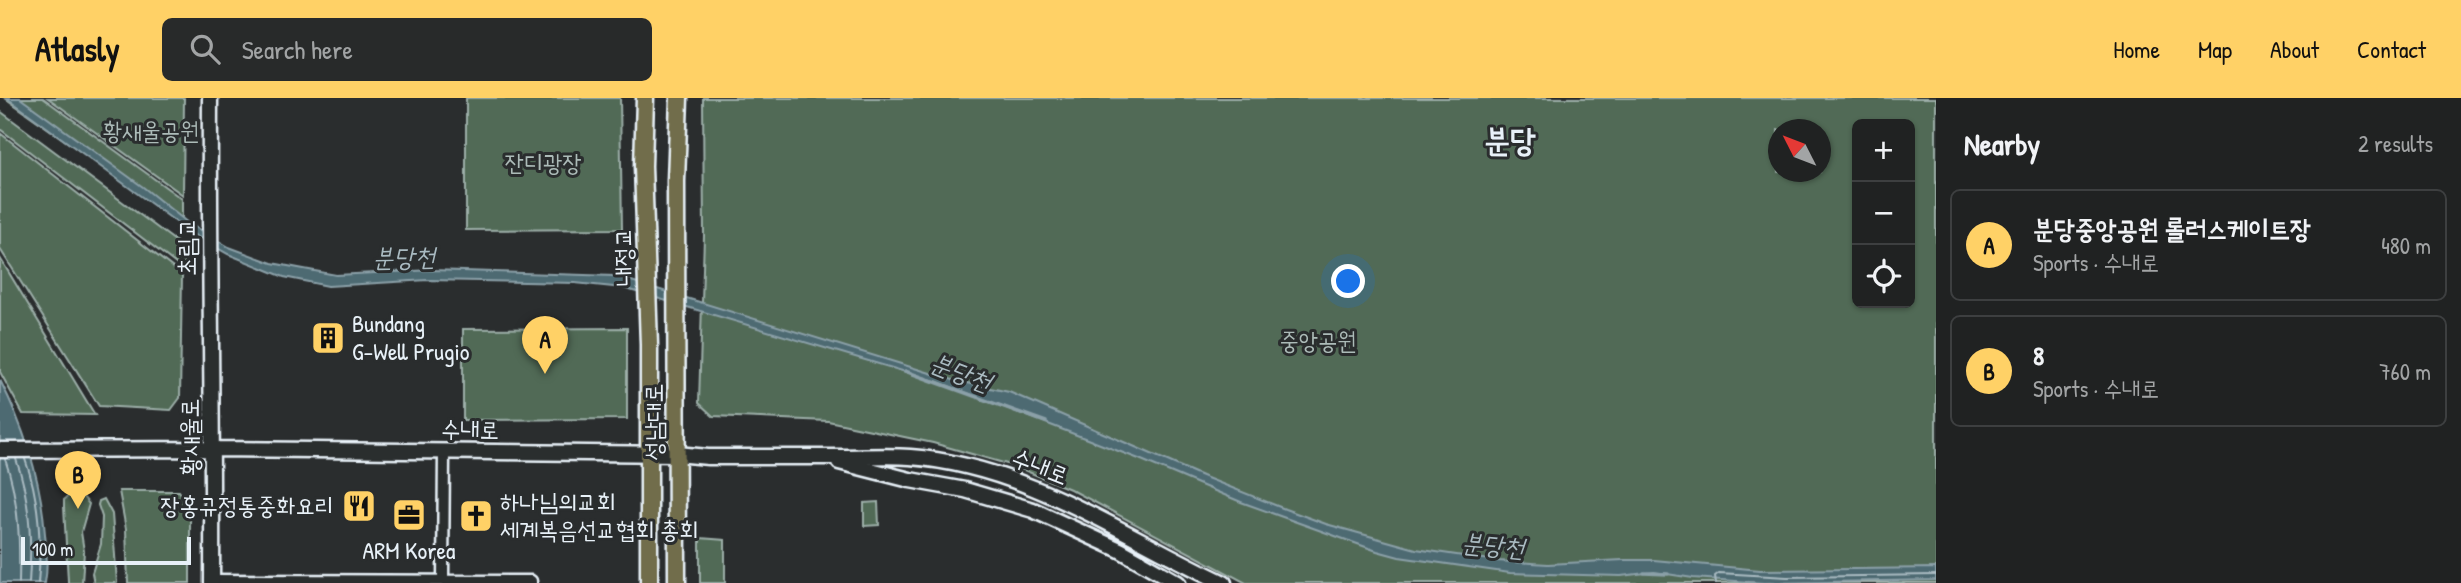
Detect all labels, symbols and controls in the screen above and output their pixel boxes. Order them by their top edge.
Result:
search box [162,18,652,81]
text: Atlasly [35,27,120,71]
icon: search [186,30,224,68]
text: Search here [242,32,353,67]
text: Home [2113,33,2160,65]
text: Map [2198,33,2232,65]
text: About [2270,33,2319,65]
text: Contact [2357,33,2426,65]
park label: 황새울공원 [103,114,199,146]
district label: 분당 [1484,118,1536,161]
north arrow [1768,119,1831,182]
map controls [1852,119,1915,308]
button: + [1852,119,1915,182]
text: Nearby [1964,124,2040,164]
text: 2 results [2358,128,2433,159]
park label: 잔디광장 [504,146,582,178]
button: − [1852,182,1915,245]
text: 분당중앙공원 롤러스케이트장 [2033,211,2311,246]
street label: 초림교 [170,218,202,276]
street label: 내정교 [606,228,640,287]
text: A [1983,230,1995,261]
text: 480 m [2381,230,2431,261]
water label: 분당천 [372,238,439,275]
button: locate [1852,245,1915,308]
text: Sports · 수내로 [2033,247,2159,278]
your location [1331,264,1365,298]
place label: Bundang G-Well Prugio [352,307,470,367]
pin: A [522,316,568,374]
building icon: Bundang G-Well Prugio [309,319,347,357]
park label: 중앙공원 [1279,324,1357,356]
text: 8 [2033,338,2044,373]
water label: 분당천 [926,344,1000,400]
text: B [1983,356,1995,387]
text: 760 m [2379,356,2431,387]
text: Sports · 수내로 [2033,373,2159,404]
street label: 성남대로 [637,383,669,461]
street label: 황새울로 [173,398,205,476]
street label: 수내로 [441,412,499,446]
street label: 수내로 [1008,441,1073,491]
pin: B [55,451,101,509]
place label: 하나님의교회 세계복음선교협회 총회 [500,485,699,545]
restaurant icon: 장홍규정통중화요리 [340,487,378,525]
place label: 장홍규정통중화요리 [160,489,334,521]
office icon: ARM Korea [390,496,428,534]
church icon: 하나님의교회 세계복음선교협회 총회 [457,497,495,535]
water label: 분당천 [1460,524,1529,565]
scale bar [21,534,191,566]
place label: ARM Korea [363,534,455,566]
text: 100 m [32,536,73,562]

